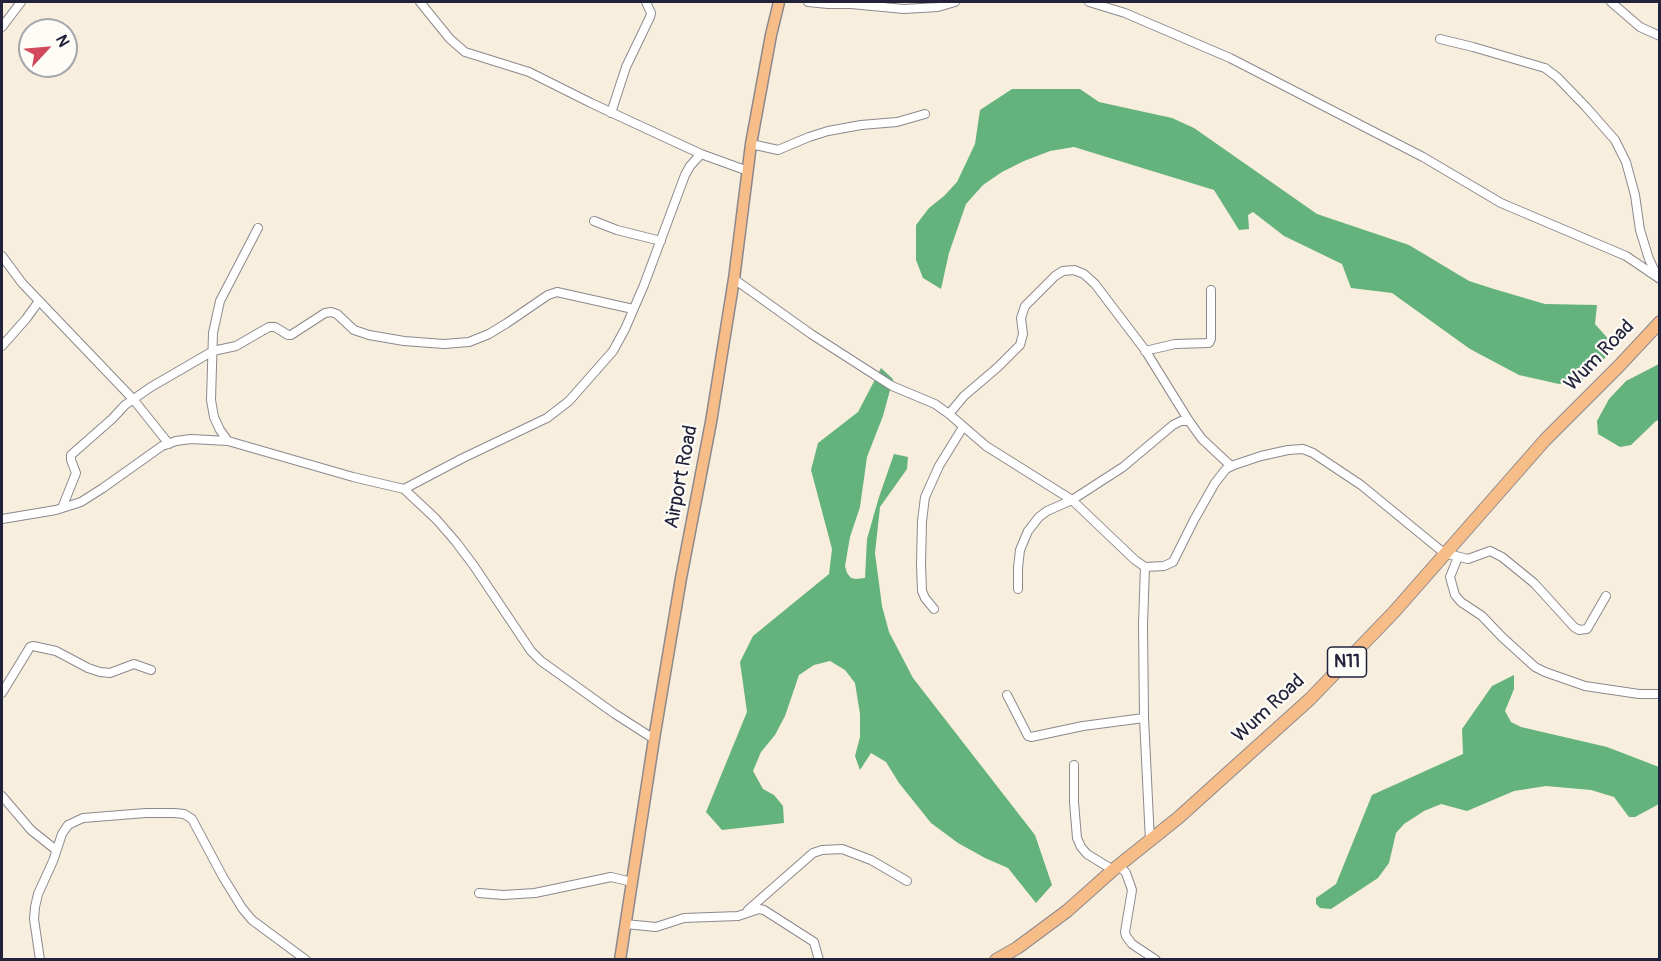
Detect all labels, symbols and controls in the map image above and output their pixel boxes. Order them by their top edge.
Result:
north arrow [18,18,78,78]
text: N [51,32,74,50]
street label: Wum Road [1560,315,1640,397]
street label: Airport Road [660,423,704,531]
road number: N11 [1328,647,1366,677]
street label: Wum Road [1228,670,1310,748]

